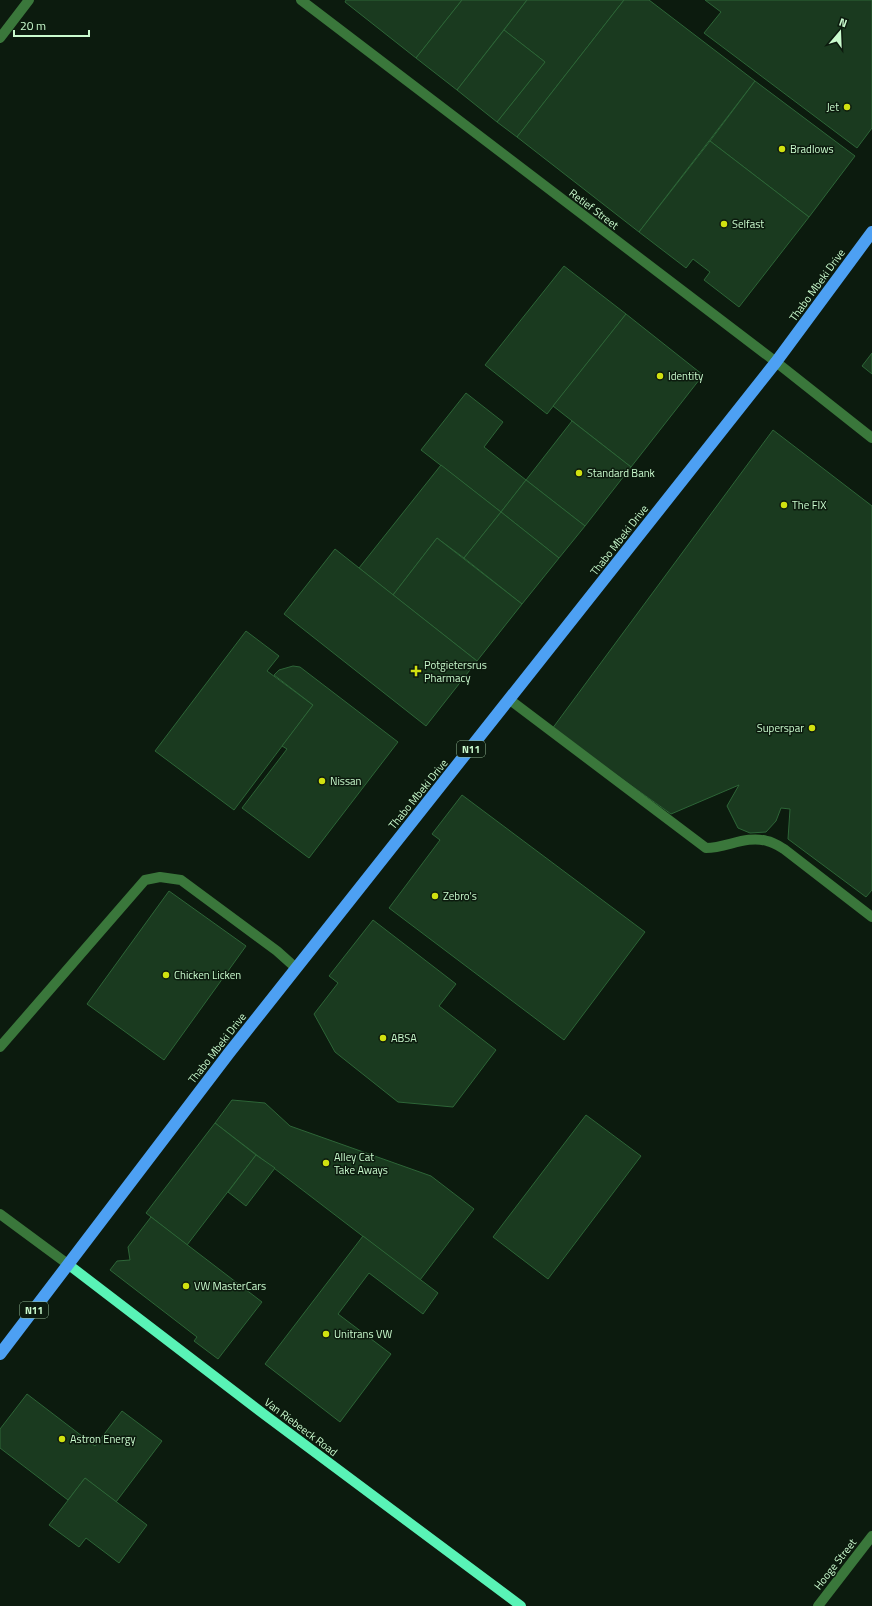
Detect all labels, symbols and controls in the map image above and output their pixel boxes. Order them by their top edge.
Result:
scale bar [14,12,89,38]
north arrow [820,12,860,52]
text: N [837,14,849,31]
text: 20 m [20,16,46,35]
place label: Jet [826,99,839,115]
marker: Jet [842,102,852,112]
place label: Bradlows [790,141,834,157]
marker: Bradlows [777,144,787,154]
street label: Retief Street [566,185,622,233]
place label: Selfast [732,216,764,232]
marker: Selfast [719,219,729,229]
street label: Thabo Mbeki Drive [785,245,849,324]
place label: Identity [668,368,704,384]
marker: Identity [655,371,665,381]
place label: Standard Bank [587,465,656,481]
marker: Standard Bank [574,468,584,478]
place label: The FIX [792,497,826,513]
marker: The FIX [779,500,789,510]
street label: Thabo Mbeki Drive [586,501,652,579]
place label: Potgietersrus Pharmacy [424,657,487,686]
marker: Potgietersrus Pharmacy [411,666,421,676]
place label: Superspar [757,720,804,736]
marker: Superspar [807,723,817,733]
road number: N11 [457,741,485,757]
street label: Thabo Mbeki Drive [385,755,452,832]
place label: Nissan [330,773,362,789]
marker: Nissan [317,776,327,786]
place label: Zebro's [443,888,477,904]
marker: Zebro's [430,891,440,901]
place label: Chicken Licken [174,967,241,983]
marker: Chicken Licken [161,970,171,980]
street label: Thabo Mbeki Drive [184,1009,250,1087]
place label: ABSA [391,1030,417,1046]
marker: ABSA [378,1033,388,1043]
place label: Alley Cat Take Aways [334,1149,388,1178]
marker: Alley Cat Take Aways [321,1158,331,1168]
place label: VW MasterCars [194,1278,266,1294]
marker: VW MasterCars [181,1281,191,1291]
road number: N11 [20,1302,48,1318]
place label: Unitrans VW [334,1326,392,1342]
marker: Unitrans VW [321,1329,331,1339]
street label: Van Riebeeck Road [261,1394,341,1460]
place label: Astron Energy [70,1431,136,1447]
marker: Astron Energy [57,1434,67,1444]
street label: Hooge Street [810,1535,860,1593]

